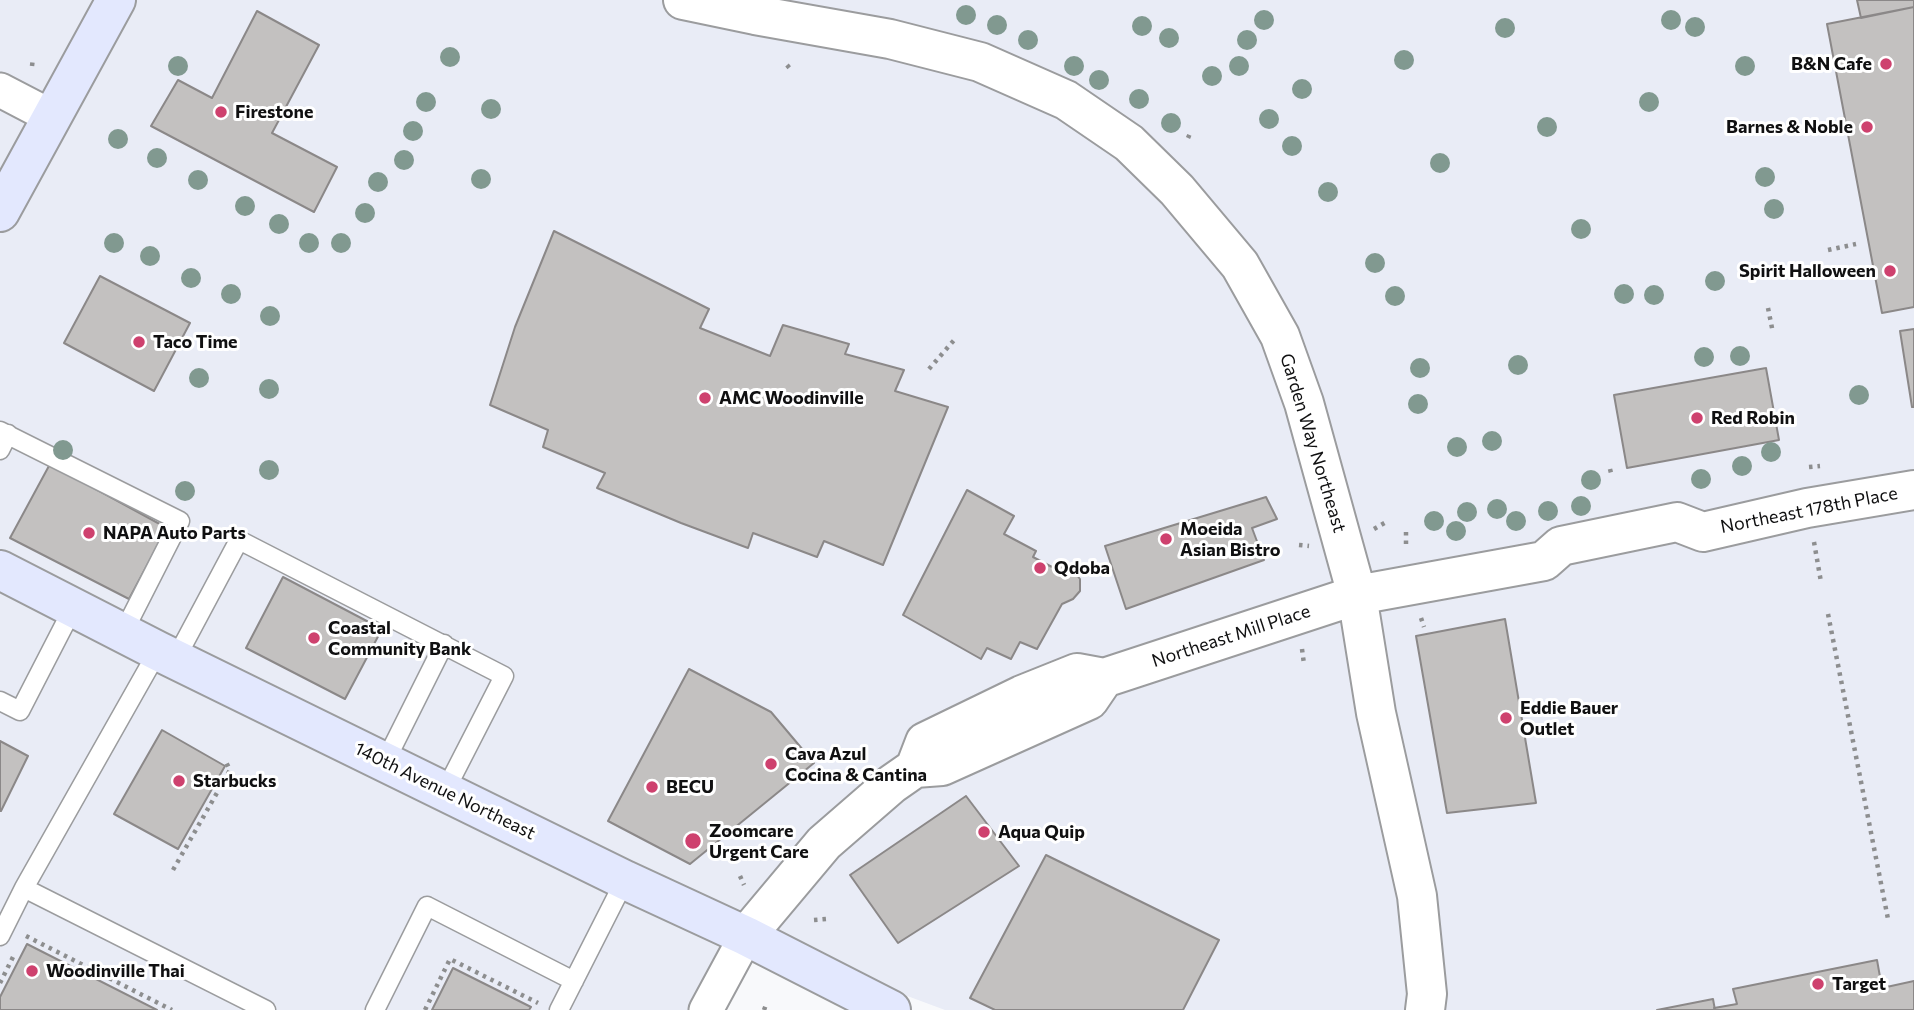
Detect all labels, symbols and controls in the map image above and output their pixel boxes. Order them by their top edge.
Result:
place label: B&N Cafe [1791,53,1872,75]
marker: B&N Cafe [1878,56,1894,72]
place label: Firestone [235,101,314,123]
marker: Firestone [213,104,229,120]
place label: Barnes & Noble [1726,116,1853,138]
marker: Barnes & Noble [1859,119,1875,135]
place label: Spirit Halloween [1739,260,1876,282]
marker: Spirit Halloween [1882,263,1898,279]
place label: Taco Time [153,331,238,353]
marker: Taco Time [131,334,147,350]
street label: Garden Way Northeast [1275,351,1351,535]
place label: AMC Woodinville [719,387,864,409]
marker: AMC Woodinville [697,390,713,406]
place label: Red Robin [1711,407,1795,429]
marker: Red Robin [1689,410,1705,426]
street label: Northeast 178th Place [1719,482,1899,538]
place label: Moeida Asian Bistro [1180,518,1280,560]
place label: NAPA Auto Parts [103,522,246,544]
marker: NAPA Auto Parts [81,525,97,541]
marker: Moeida Asian Bistro [1158,531,1174,547]
place label: Qdoba [1054,557,1110,579]
marker: Qdoba [1032,560,1048,576]
street label: Northeast Mill Place [1149,600,1313,672]
place label: Coastal Community Bank [328,617,471,660]
marker: Coastal Community Bank [306,630,322,646]
place label: Eddie Bauer Outlet [1520,697,1618,740]
marker: Eddie Bauer Outlet [1498,710,1514,726]
street label: 140th Avenue Northeast [351,738,539,844]
place label: Cava Azul Cocina & Cantina [785,743,927,786]
marker: Cava Azul Cocina & Cantina [763,756,779,772]
place label: Starbucks [193,770,277,792]
marker: Starbucks [171,773,187,789]
place label: BECU [666,776,714,798]
marker: BECU [644,779,660,795]
place label: Zoomcare Urgent Care [709,820,809,862]
place label: Aqua Quip [998,821,1085,843]
marker: Aqua Quip [976,824,992,840]
marker: Zoomcare Urgent Care [683,831,703,851]
place label: Woodinville Thai [46,960,185,982]
marker: Woodinville Thai [24,963,40,979]
place label: Target [1832,973,1886,995]
marker: Target [1810,976,1826,992]

